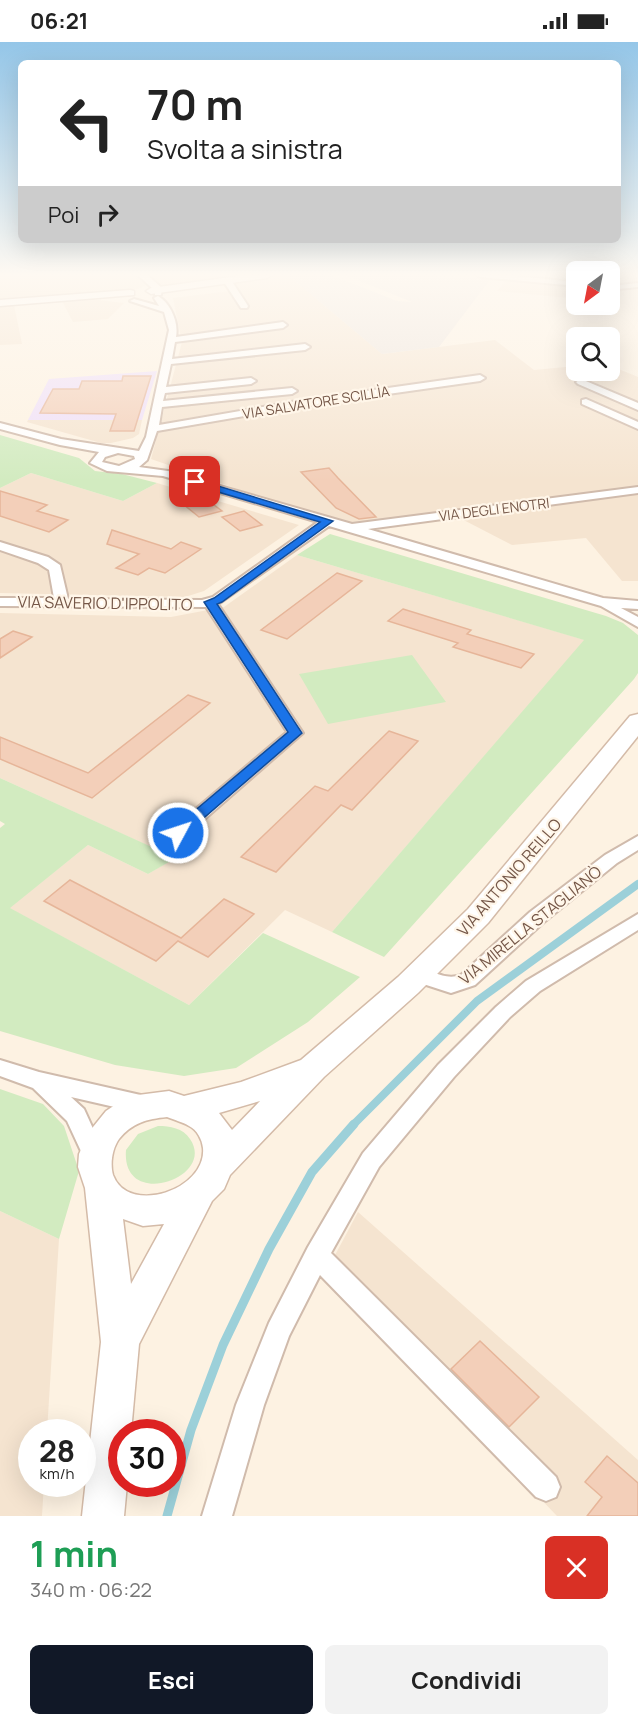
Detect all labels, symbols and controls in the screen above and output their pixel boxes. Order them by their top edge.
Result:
text: 06:21 [30,6,88,36]
text: 70 m [147,75,243,133]
icon: left [48,84,126,162]
text: Svolta a sinistra [147,130,343,167]
icon: right [91,198,124,231]
text: Poi [48,200,79,230]
north arrow [566,261,620,315]
map controls [566,261,620,381]
button: search [566,327,620,381]
street label: VIA SALVATORE SCILLÌA [241,381,391,423]
pin [169,456,220,507]
icon: arrive [178,465,211,498]
street label: VIA DEGLI ENOTRI [438,493,550,525]
street label: VIA SAVERIO D'IPPOLITO [17,590,193,616]
position arrow [146,801,210,865]
street label: VIA ANTONIO REILLO [452,813,566,940]
street label: VIA MIRELLA STAGLIANÒ [454,860,606,989]
speed limit sign: 30 [108,1419,186,1497]
text: 28 [39,1430,75,1471]
text: km/h [40,1463,74,1484]
text: 1 min [30,1529,118,1578]
button: close [545,1536,608,1599]
text: 340 m · 06:22 [30,1576,152,1603]
button: Esci [30,1645,313,1714]
button: Condividi [325,1645,608,1714]

